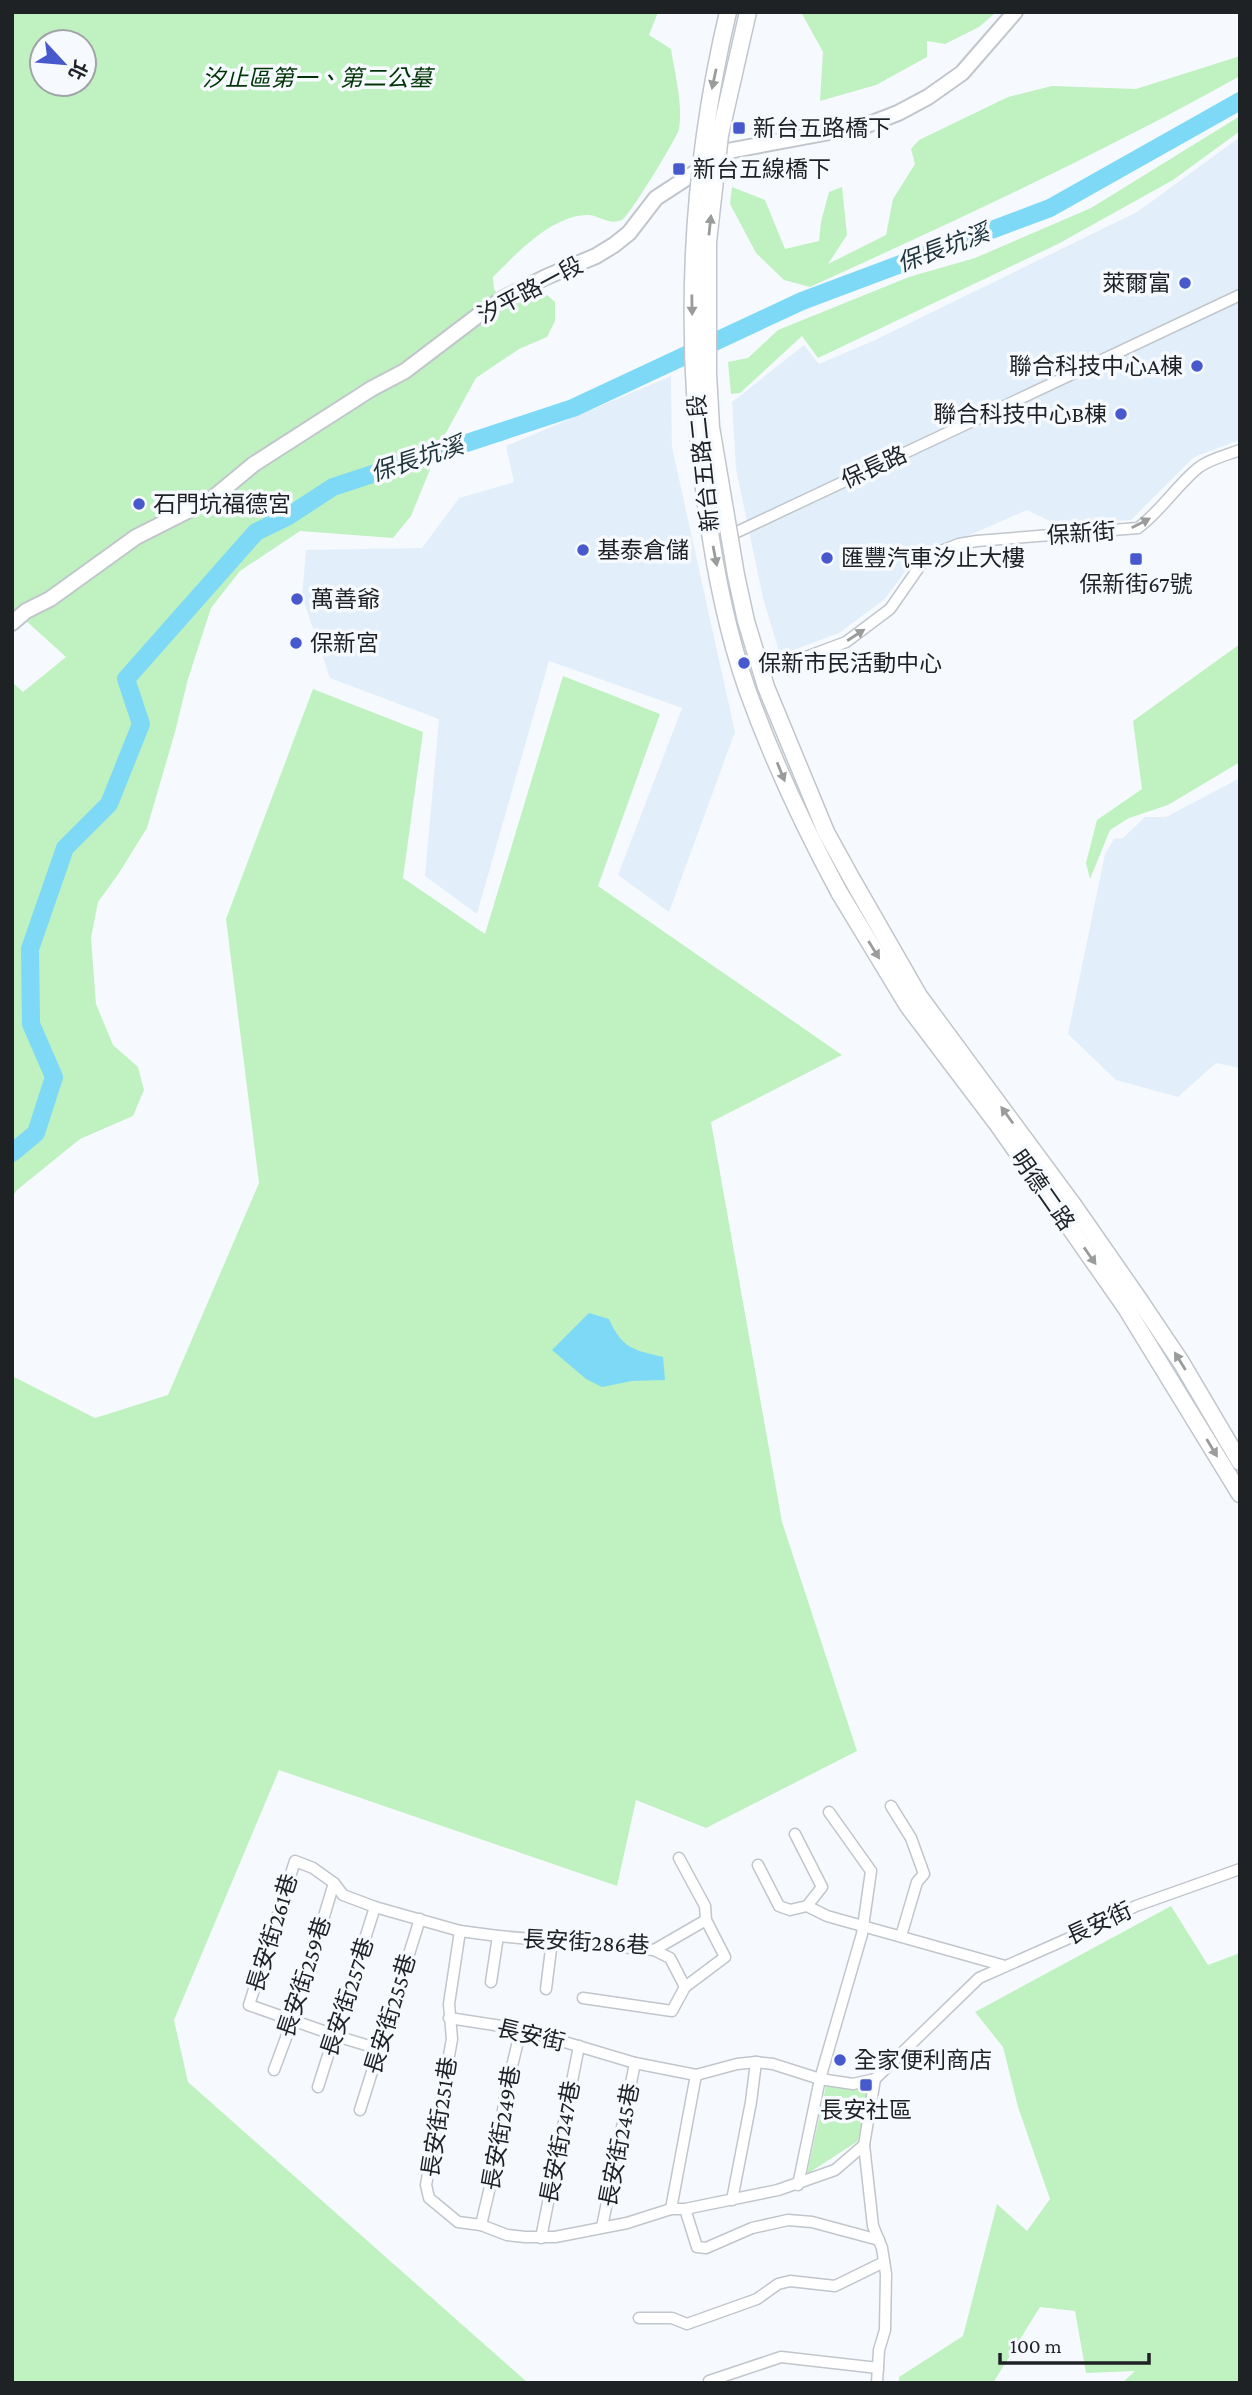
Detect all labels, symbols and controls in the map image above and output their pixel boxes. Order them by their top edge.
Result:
north arrow [28,28,98,98]
text: 北 [64,57,91,83]
park label: 汐止區第一、第二公墓 [202,65,436,91]
one-way arrow [708,68,719,90]
place label: 新台五路橋下 [753,115,891,141]
marker: 新台五路橋下 [731,120,747,136]
place label: 新台五線橋下 [693,156,831,182]
marker: 新台五線橋下 [671,161,687,177]
one-way arrow [705,214,716,236]
water label: 保長坑溪 [893,217,995,277]
street label: 汐平路一段 [473,252,587,328]
place label: 萊爾富 [1102,270,1171,296]
marker: 萊爾富 [1177,275,1193,291]
one-way arrow [686,294,697,316]
place label: 聯合科技中心A棟 [1009,353,1183,379]
marker: 聯合科技中心A棟 [1189,358,1205,374]
street label: 新台五路二段 [683,393,723,533]
place label: 聯合科技中心B棟 [933,401,1107,427]
marker: 聯合科技中心B棟 [1113,406,1129,422]
water label: 保長坑溪 [367,430,470,486]
street label: 保長路 [837,441,911,493]
place label: 石門坑福德宮 [153,491,291,517]
marker: 石門坑福德宮 [131,496,147,512]
street label: 保新街 [1046,518,1116,548]
one-way arrow [1132,518,1152,530]
place label: 基泰倉儲 [597,537,689,563]
marker: 基泰倉儲 [575,542,591,558]
one-way arrow [709,545,720,567]
place label: 匯豐汽車汐止大樓 [841,545,1025,571]
marker: 匯豐汽車汐止大樓 [819,550,835,566]
marker: 保新街67號 [1128,551,1144,567]
place label: 保新街67號 [1079,571,1193,597]
place label: 萬善爺 [311,586,380,612]
marker: 萬善爺 [289,591,305,607]
one-way arrow [846,628,866,641]
place label: 保新宮 [310,630,379,656]
marker: 保新宮 [288,635,304,651]
place label: 保新市民活動中心 [758,650,942,676]
marker: 保新市民活動中心 [736,655,752,671]
one-way arrow [776,762,787,783]
one-way arrow [868,940,881,960]
one-way arrow [1000,1106,1014,1124]
street label: 明德二路 [1006,1145,1080,1235]
one-way arrow [1083,1247,1097,1265]
one-way arrow [1173,1352,1186,1371]
one-way arrow [1205,1438,1218,1458]
street label: 長安街261巷 [242,1871,302,1995]
street label: 長安街 [1062,1897,1136,1949]
street label: 長安街259巷 [272,1913,336,2041]
street label: 長安街286巷 [522,1926,650,1958]
street label: 長安街257巷 [316,1934,378,2060]
street label: 長安街255巷 [359,1951,421,2077]
street label: 長安街 [494,2015,568,2055]
place label: 全家便利商店 [854,2047,992,2073]
marker: 全家便利商店 [832,2052,848,2068]
street label: 長安街251巷 [417,2055,461,2179]
street label: 長安街249巷 [477,2064,525,2192]
marker: 長安社區 [858,2077,874,2093]
street label: 長安街247巷 [535,2078,585,2206]
street label: 長安街245巷 [594,2081,644,2209]
place label: 長安社區 [820,2097,912,2123]
scale bar [1000,2322,1149,2366]
text: 100 m [1010,2334,1062,2358]

